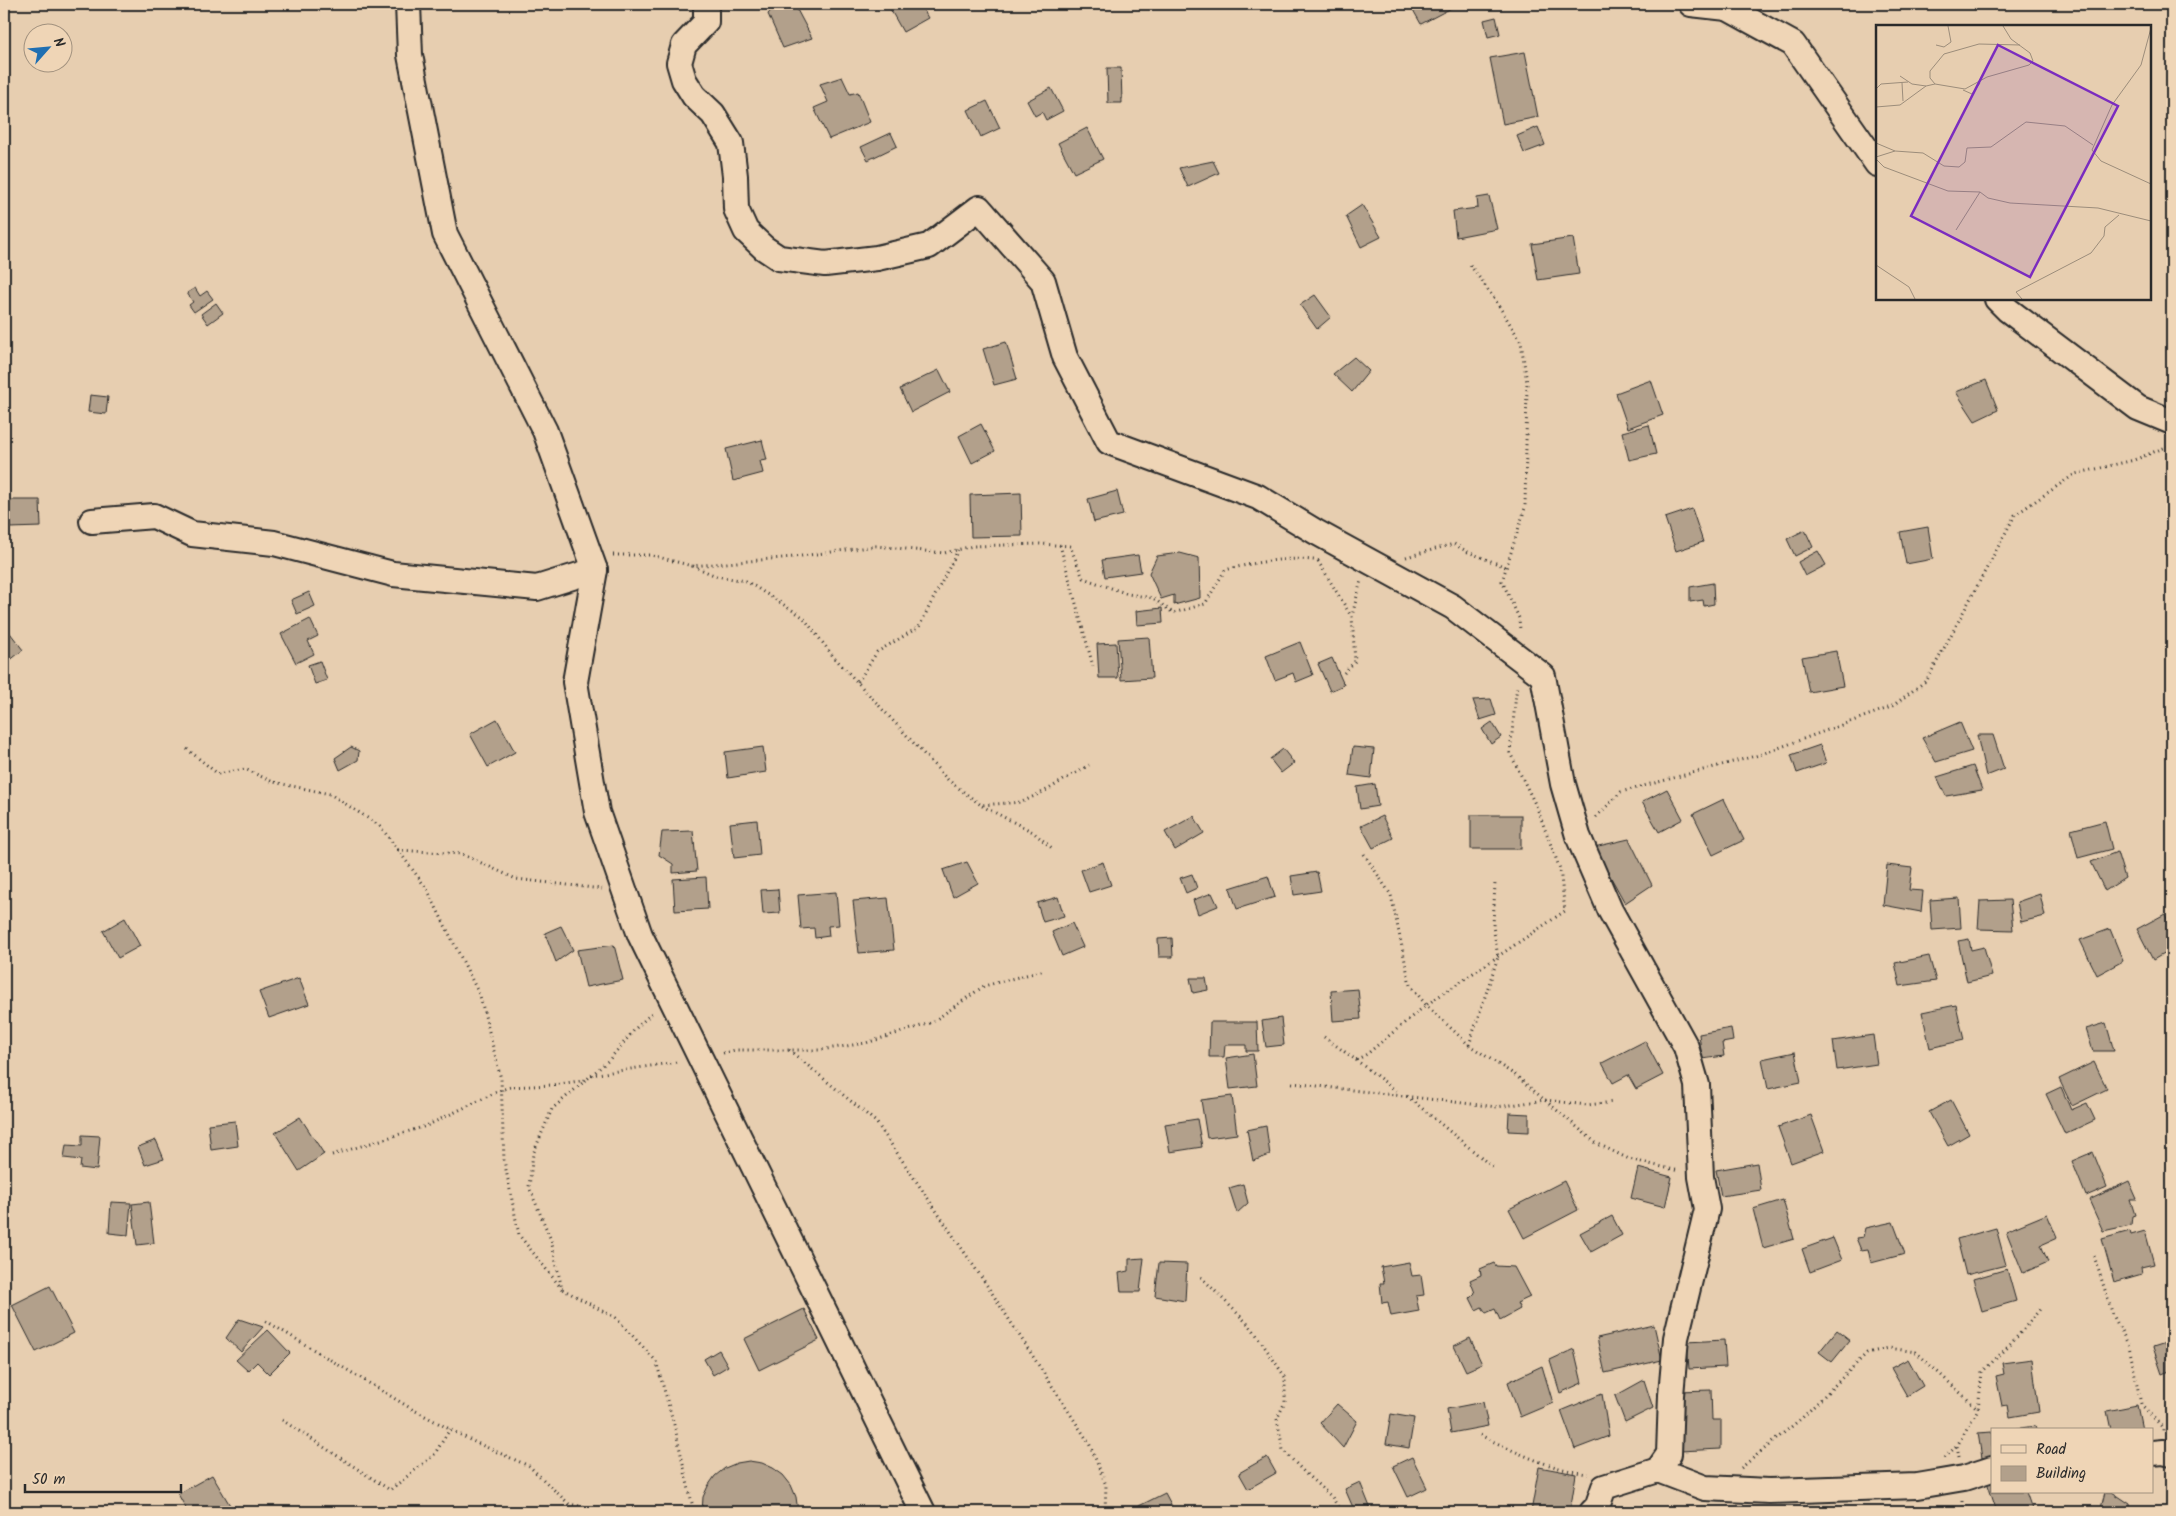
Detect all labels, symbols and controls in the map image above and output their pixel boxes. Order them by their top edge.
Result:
north arrow [22,22,72,72]
inset map [1876,25,2151,300]
text: N [47,34,71,52]
legend [1991,1428,2154,1494]
text: Road [2036,1438,2067,1462]
scale bar [25,1461,181,1493]
text: Building [2036,1462,2086,1486]
text: 50 m [32,1468,66,1492]

